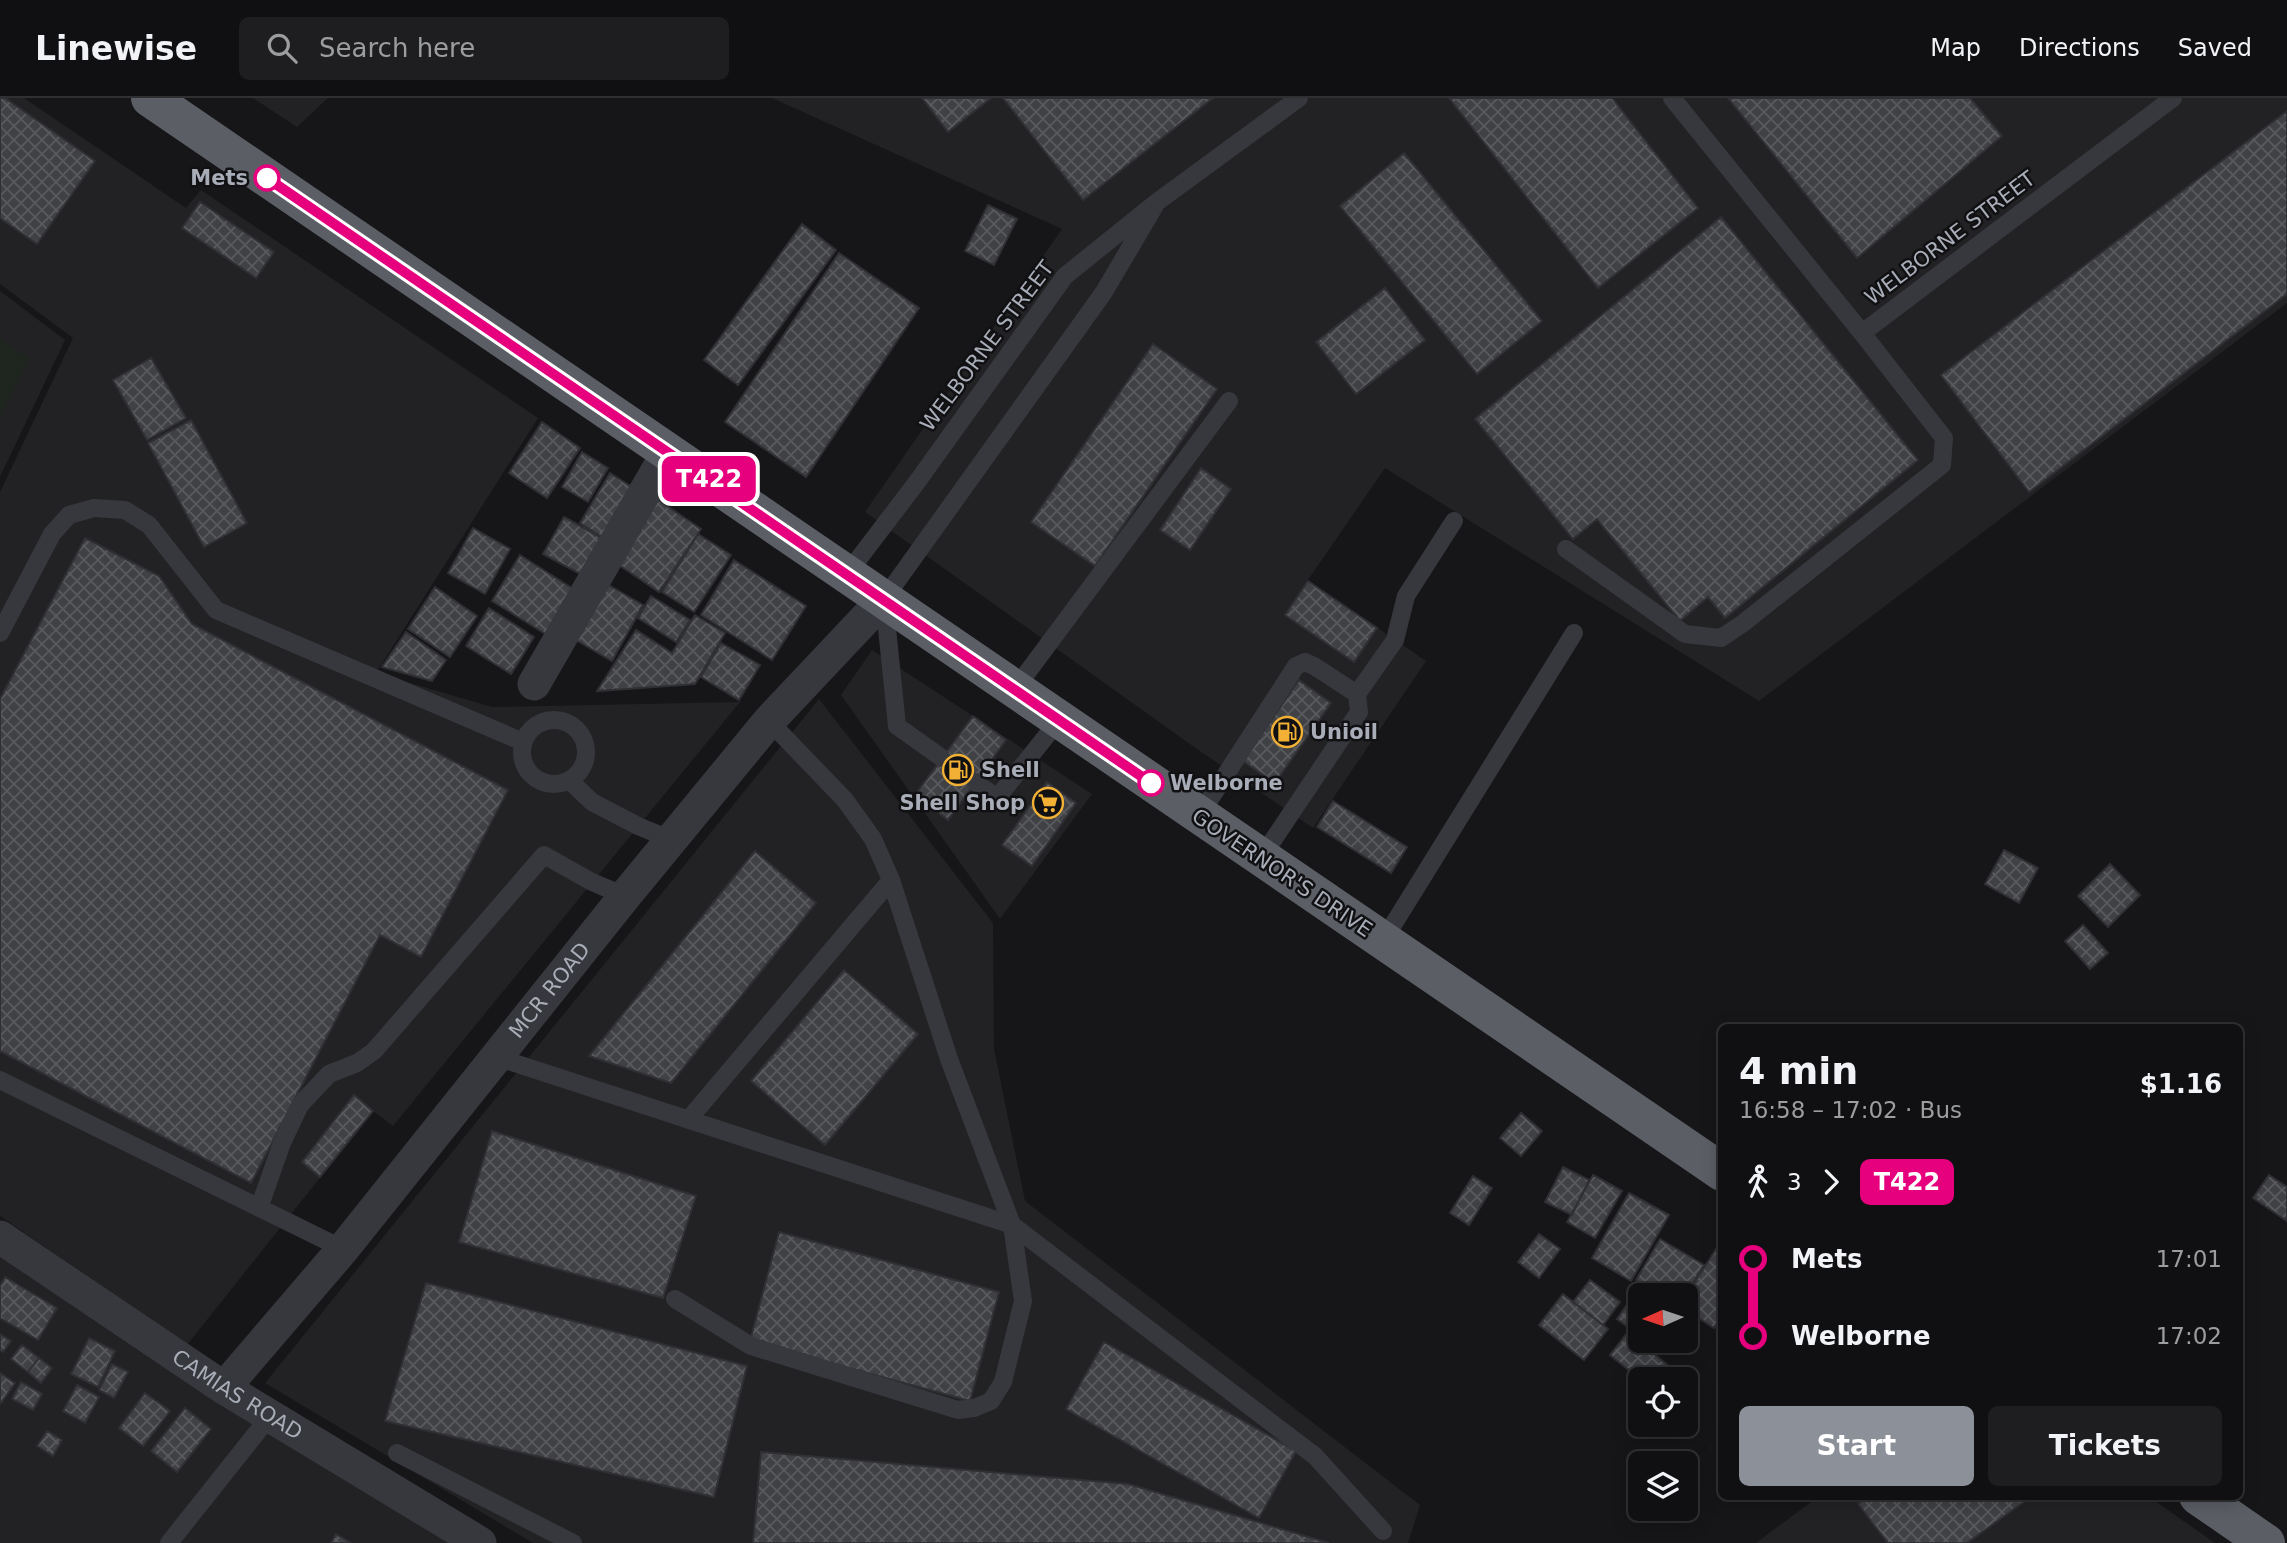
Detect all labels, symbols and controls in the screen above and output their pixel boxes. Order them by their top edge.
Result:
search box [239,17,729,80]
text: Linewise [35,29,197,68]
icon: search [263,29,301,67]
text: Search here [319,33,475,63]
text: Map [1930,34,1981,62]
text: Directions [2019,34,2140,62]
text: Saved [2178,34,2252,62]
marker: Mets [254,165,280,191]
place label: Mets [190,166,248,190]
street label: WELBORNE STREET [1860,166,2040,310]
street label: WELBORNE STREET [915,256,1059,436]
line badge: T422 [660,456,758,502]
text: T422 [676,465,742,493]
fuel station icon: Unioil [1270,715,1304,749]
place label: Unioil [1310,720,1378,744]
fuel station icon: Shell [941,753,975,787]
place label: Shell [981,758,1040,782]
marker: Welborne [1138,770,1164,796]
place label: Welborne [1170,771,1283,795]
supermarket icon: Shell Shop [1031,786,1065,820]
place label: Shell Shop [899,791,1025,815]
street label: GOVERNOR'S DRIVE [1187,804,1377,942]
street label: MCR ROAD [504,938,595,1043]
text: 4 min [1739,1049,1858,1093]
text: $1.16 [2140,1069,2222,1099]
text: 16:58 – 17:02 · Bus [1739,1097,1962,1123]
icon: walk [1739,1163,1777,1201]
icon: forward [1812,1163,1850,1201]
text: T422 [1874,1168,1940,1196]
text: 3 [1787,1169,1802,1195]
text: Mets [1791,1244,1862,1274]
text: 17:01 [2156,1246,2222,1272]
north arrow [1628,1283,1698,1353]
map controls [1628,1283,1698,1521]
text: Welborne [1791,1321,1931,1351]
text: 17:02 [2156,1323,2222,1349]
street label: CAMIAS ROAD [168,1345,307,1445]
button: locate [1628,1367,1698,1437]
button: Start [1739,1406,1974,1486]
button: Tickets [1988,1406,2222,1486]
button: layers [1628,1451,1698,1521]

